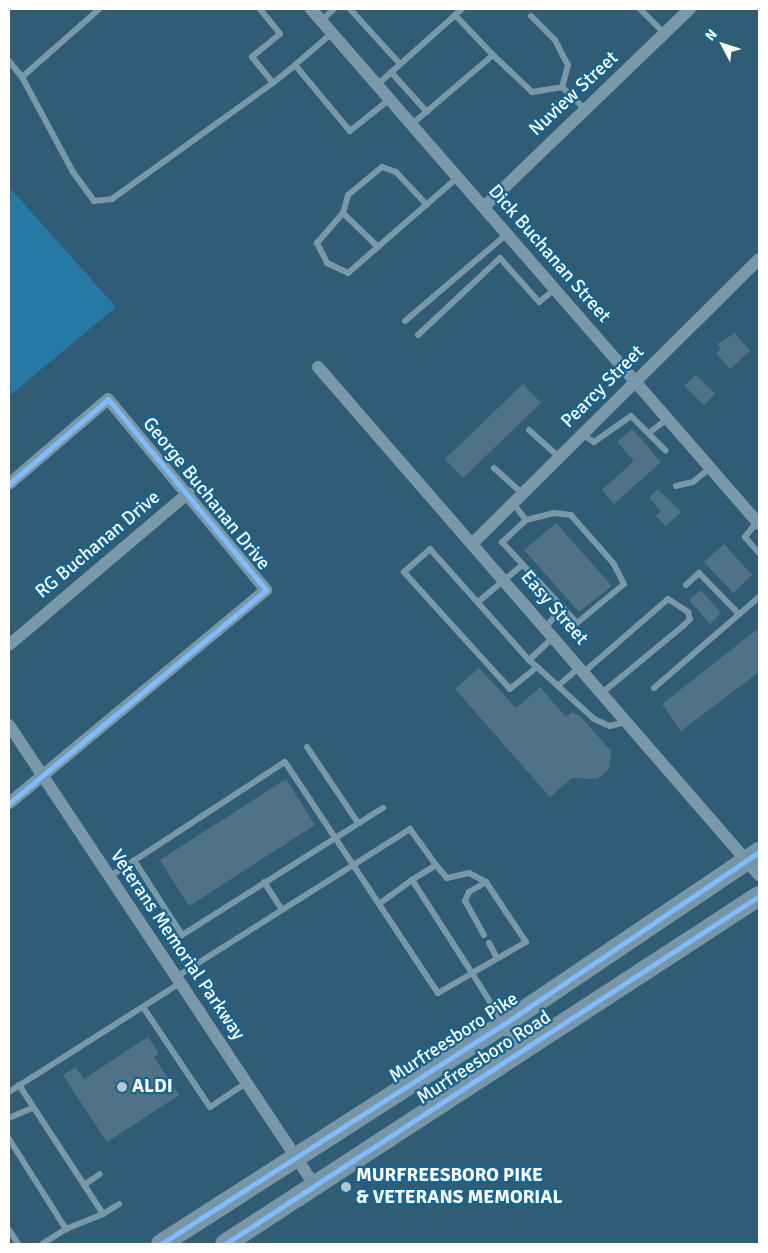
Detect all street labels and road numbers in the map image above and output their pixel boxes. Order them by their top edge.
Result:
street label: Nuview Street [525,47,623,141]
street label: Dick Buchanan Street [483,181,615,327]
street label: Pearcy Street [557,341,649,433]
street label: George Buchanan Drive [137,413,275,575]
street label: RG Buchanan Drive [31,486,165,604]
street label: Easy Street [516,566,592,650]
street label: Veterans Memorial Parkway [105,845,249,1045]
street label: Murfreesboro Pike [385,988,523,1088]
street label: Murfreesboro Road [413,1006,555,1110]

